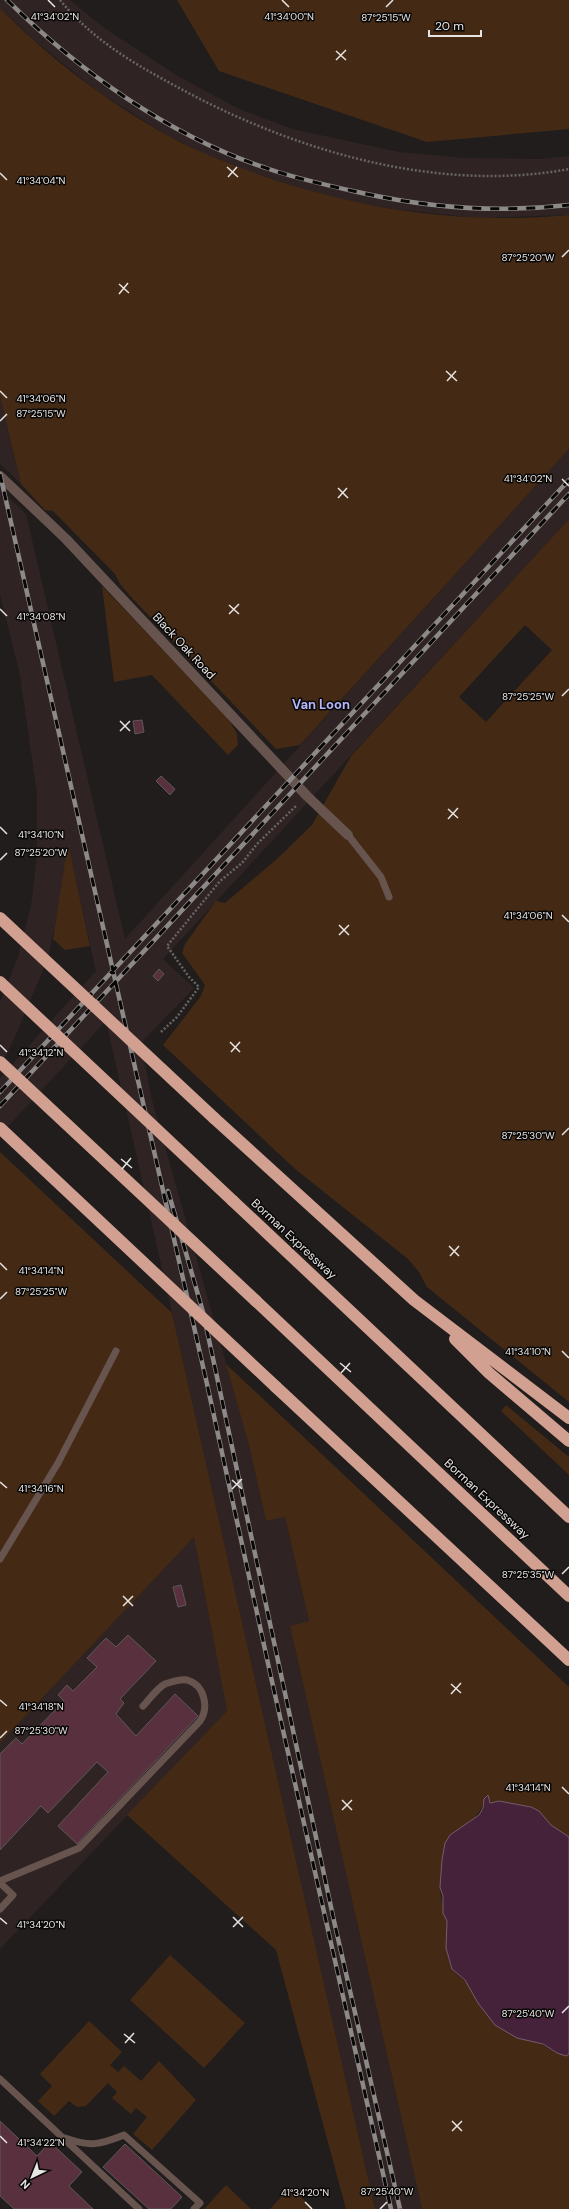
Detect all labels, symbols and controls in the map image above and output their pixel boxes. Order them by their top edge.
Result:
text: 41°34'02"N [31,10,79,23]
text: 41°34'00"N [264,10,314,23]
text: 87°25'15"W [361,11,411,24]
scale bar [429,12,481,38]
text: 20 m [435,18,464,34]
text: 41°34'04"N [17,174,66,187]
text: 87°25'20"W [502,251,555,264]
text: 41°34'06"N [16,392,66,405]
text: 87°25'15"W [16,407,66,420]
text: 41°34'02"N [504,472,552,485]
street label: Black Oak Road [149,609,219,683]
text: 41°34'08"N [17,610,66,623]
text: 87°25'25"W [502,690,554,703]
district label: Van Loon [292,696,350,713]
text: 41°34'10"N [18,828,64,841]
text: 87°25'20"W [15,846,68,859]
text: 41°34'06"N [503,909,553,922]
text: 41°34'12"N [19,1046,64,1059]
text: 87°25'30"W [501,1129,555,1142]
street label: Borman Expressway [248,1195,340,1283]
text: 41°34'14"N [18,1264,64,1277]
text: 87°25'25"W [15,1285,67,1298]
text: 41°34'10"N [505,1345,551,1358]
street label: Borman Expressway [441,1455,533,1543]
text: 41°34'16"N [18,1482,64,1495]
text: 87°25'35"W [502,1568,554,1581]
text: 41°34'18"N [18,1700,64,1713]
text: 87°25'30"W [14,1724,68,1737]
text: 41°34'14"N [505,1781,551,1794]
text: 41°34'20"N [17,1918,65,1931]
text: 87°25'40"W [502,2007,555,2020]
text: 41°34'22"N [17,2136,65,2149]
north arrow [12,2157,52,2197]
text: N [17,2176,33,2192]
text: 87°25'40"W [361,2185,414,2198]
text: 41°34'20"N [281,2186,329,2199]

